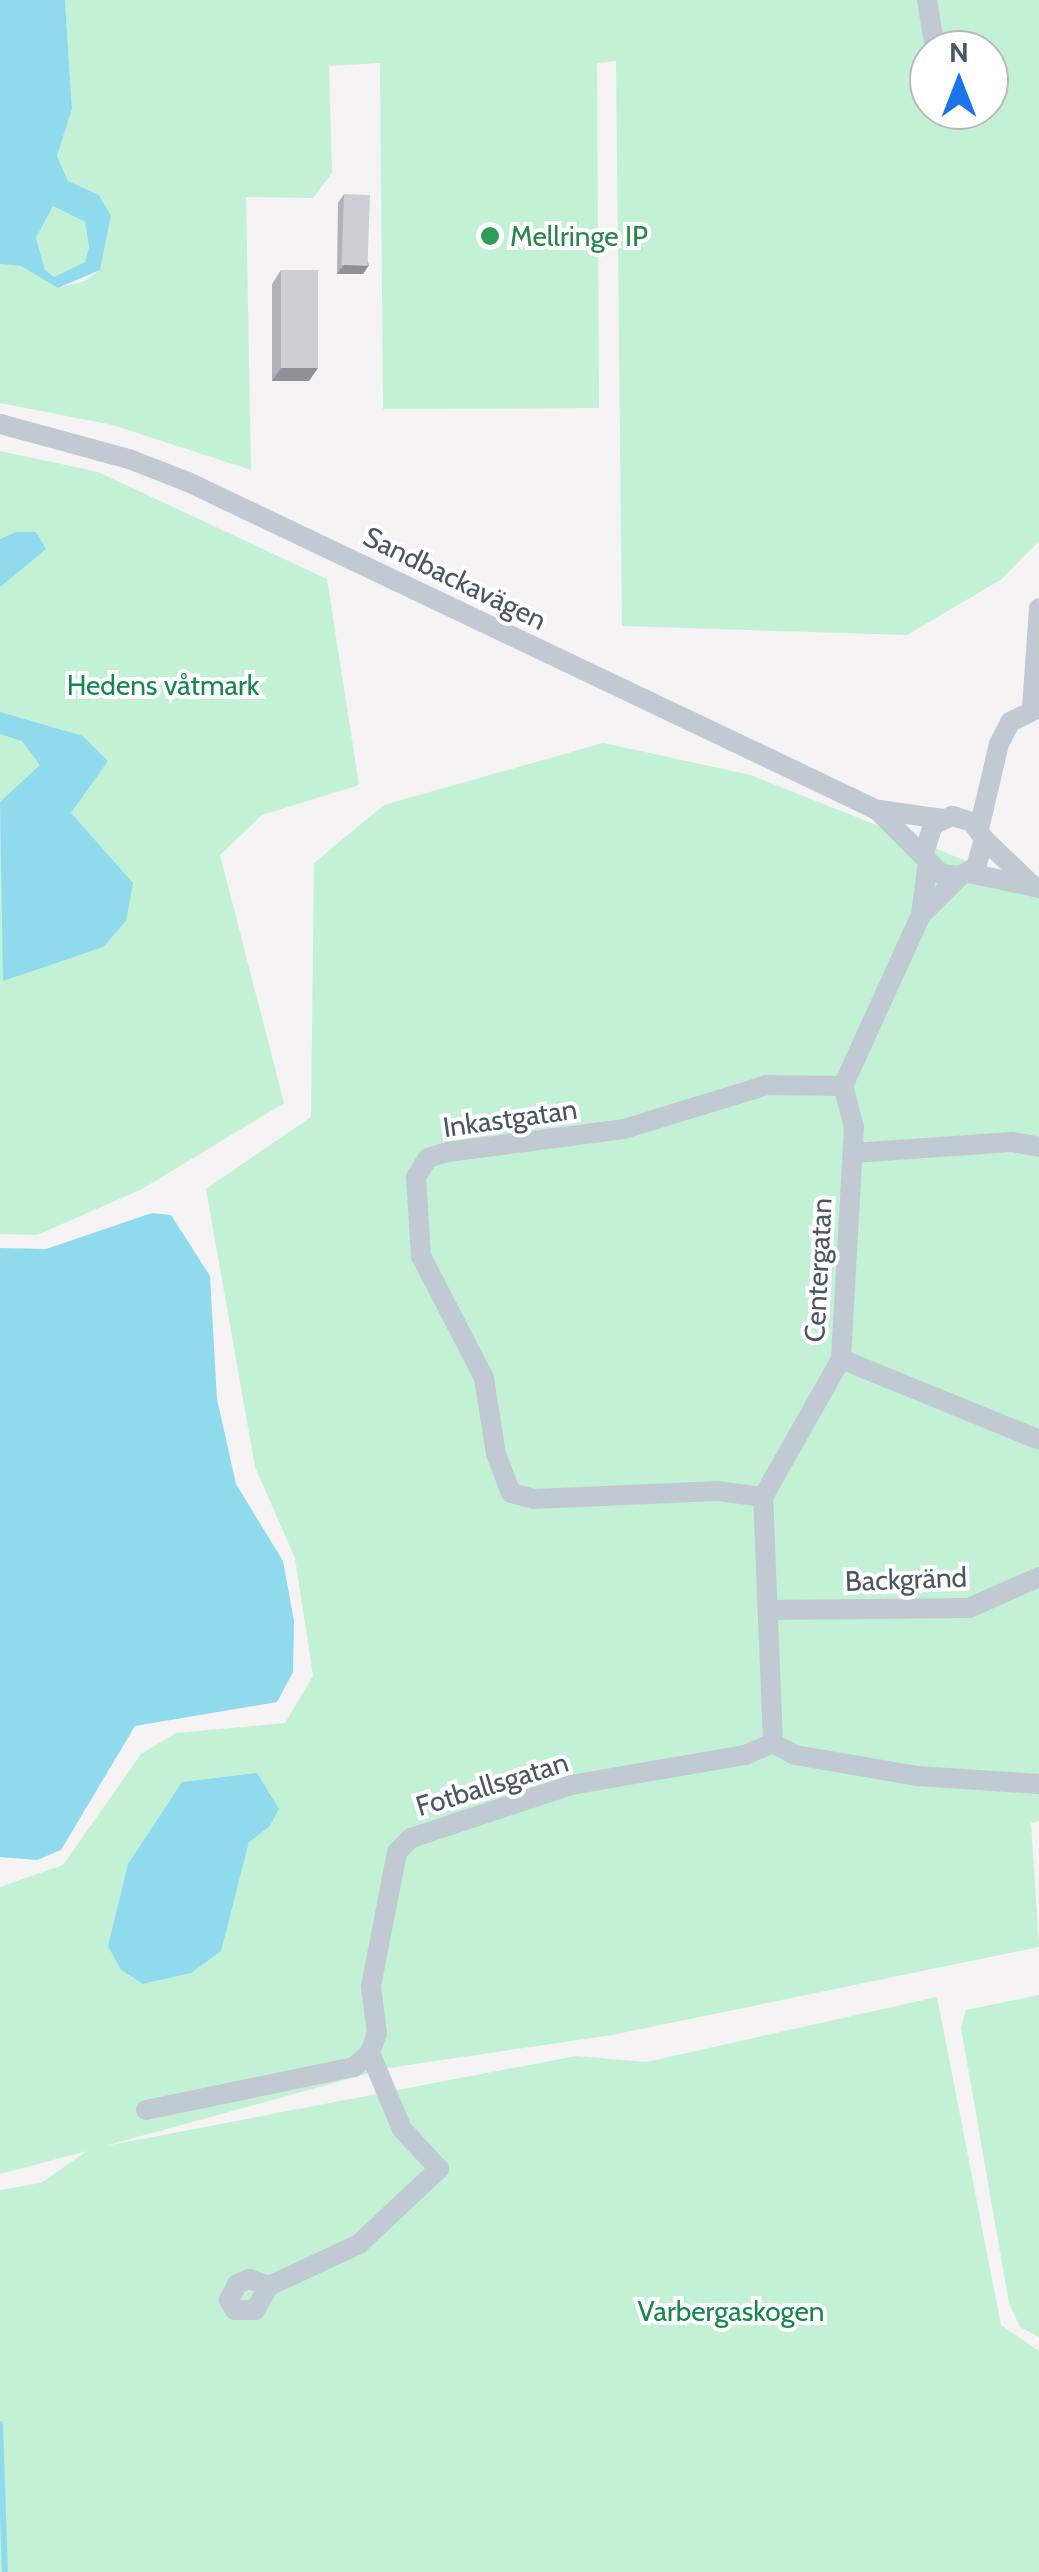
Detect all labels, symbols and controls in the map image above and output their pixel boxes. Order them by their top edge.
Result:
north arrow [909,30,1009,130]
text: N [949,35,969,69]
place label: Mellringe IP [510,219,648,253]
marker: Mellringe IP [479,225,501,247]
street label: Sandbackavägen [358,519,552,637]
park label: Hedens våtmark [67,668,259,702]
street label: Inkastgatan [441,1092,579,1144]
street label: Centergatan [797,1197,839,1343]
street label: Backgränd [844,1560,968,1598]
street label: Fotballsgatan [412,1745,572,1823]
park label: Varbergaskogen [637,2294,825,2328]

